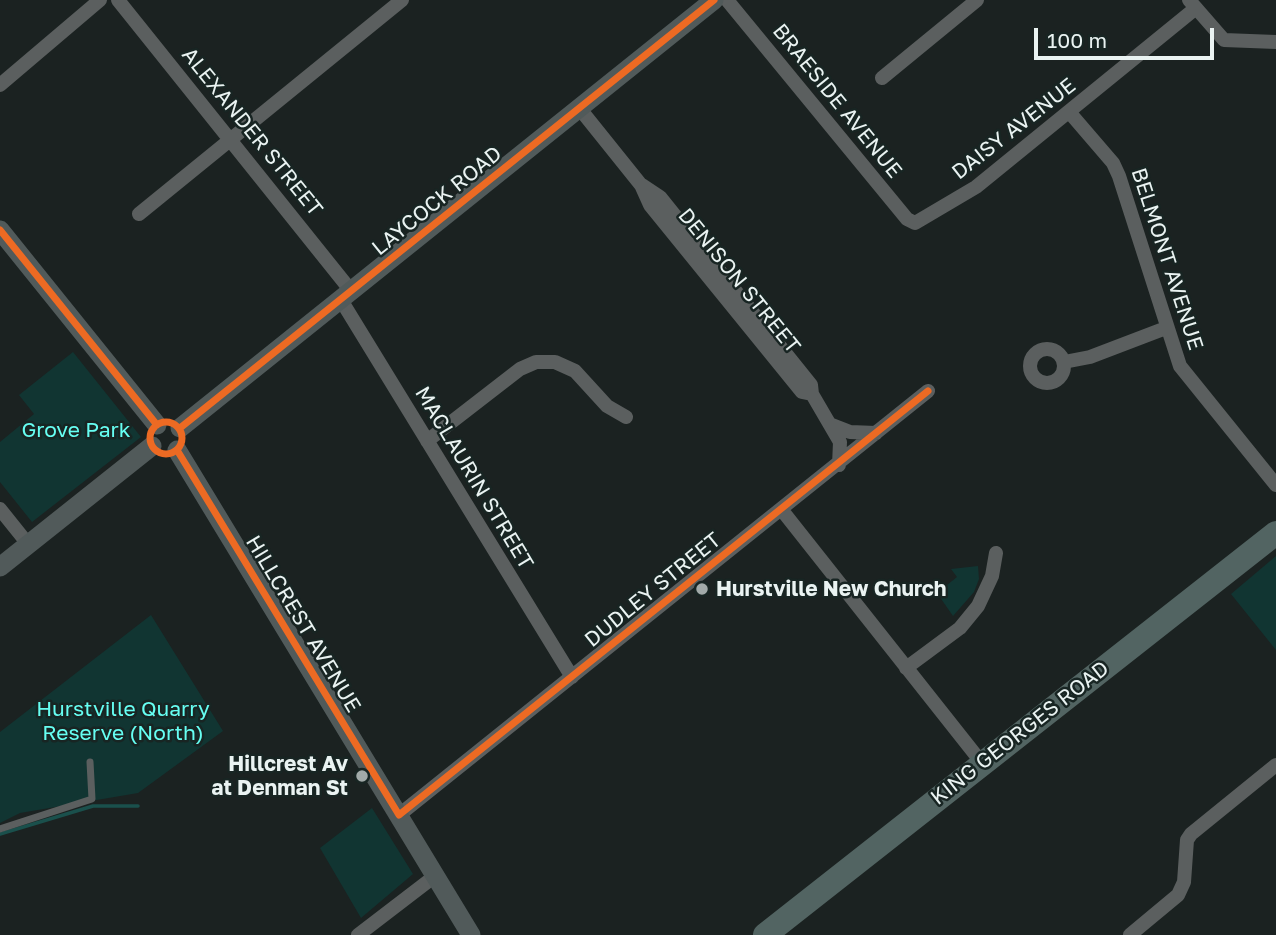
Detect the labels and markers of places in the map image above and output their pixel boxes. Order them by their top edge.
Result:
place label: Hurstville New Church [716,576,947,602]
marker: Hurstville New Church [694,581,710,597]
place label: Hillcrest Av at Denman St [211,751,348,801]
marker: Hillcrest Av at Denman St [354,768,370,784]

